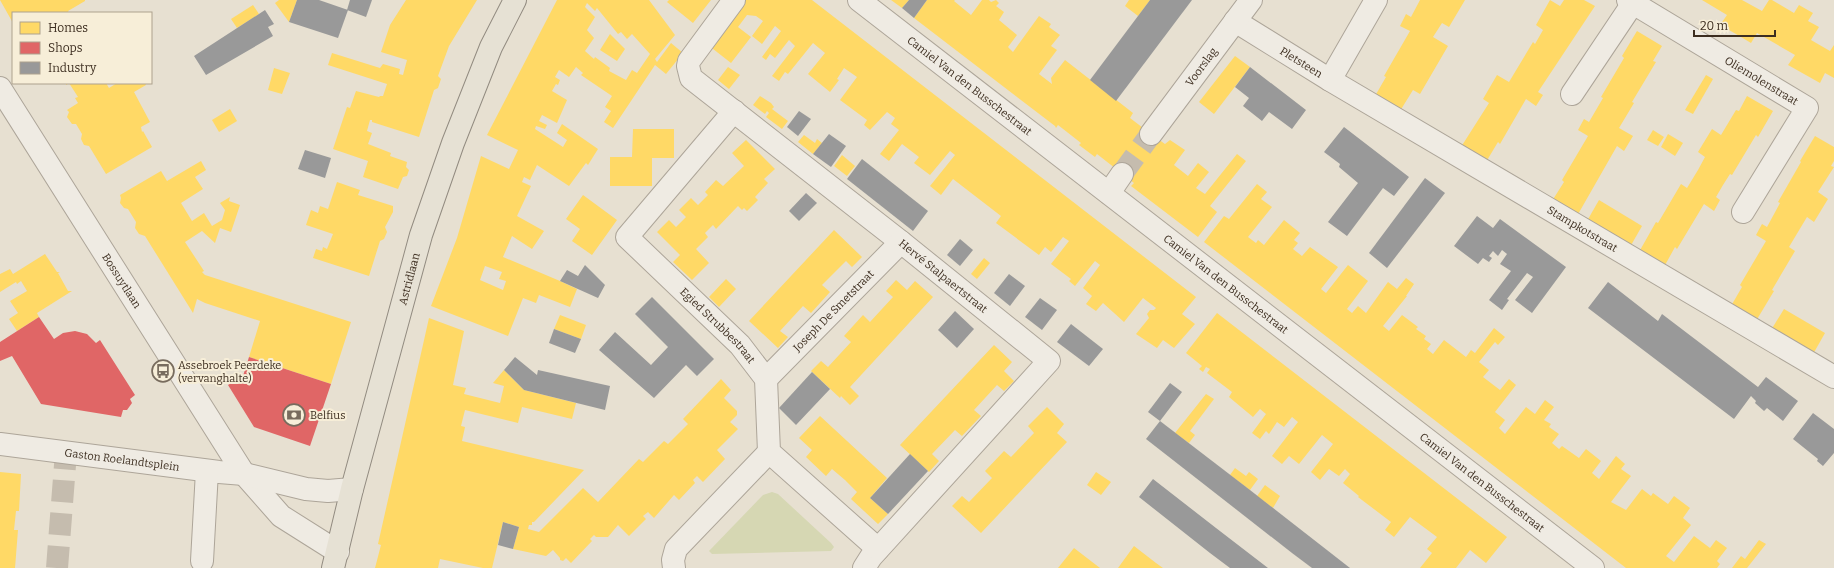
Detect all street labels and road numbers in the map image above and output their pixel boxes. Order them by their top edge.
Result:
street label: Camiel Van den Busschestraat [904,34,1034,138]
street label: Pletsteen [1277,44,1325,81]
street label: Voorslag [1183,45,1220,89]
street label: Oliemolenstraat [1722,54,1800,108]
street label: Stampkotstraat [1545,203,1620,255]
street label: Camiel Van den Busschestraat [1161,232,1291,337]
street label: Hervé Stalpaertstraat [896,237,990,316]
street label: Bossuytlaan [99,251,144,311]
street label: Astridlaan [396,251,423,307]
street label: Joseph De Smetstraat [790,267,877,355]
street label: Egied Strubbestraat [677,285,758,366]
street label: Camiel Van den Busschestraat [1417,430,1547,535]
street label: Gaston Roelandtsplein [64,446,180,474]

